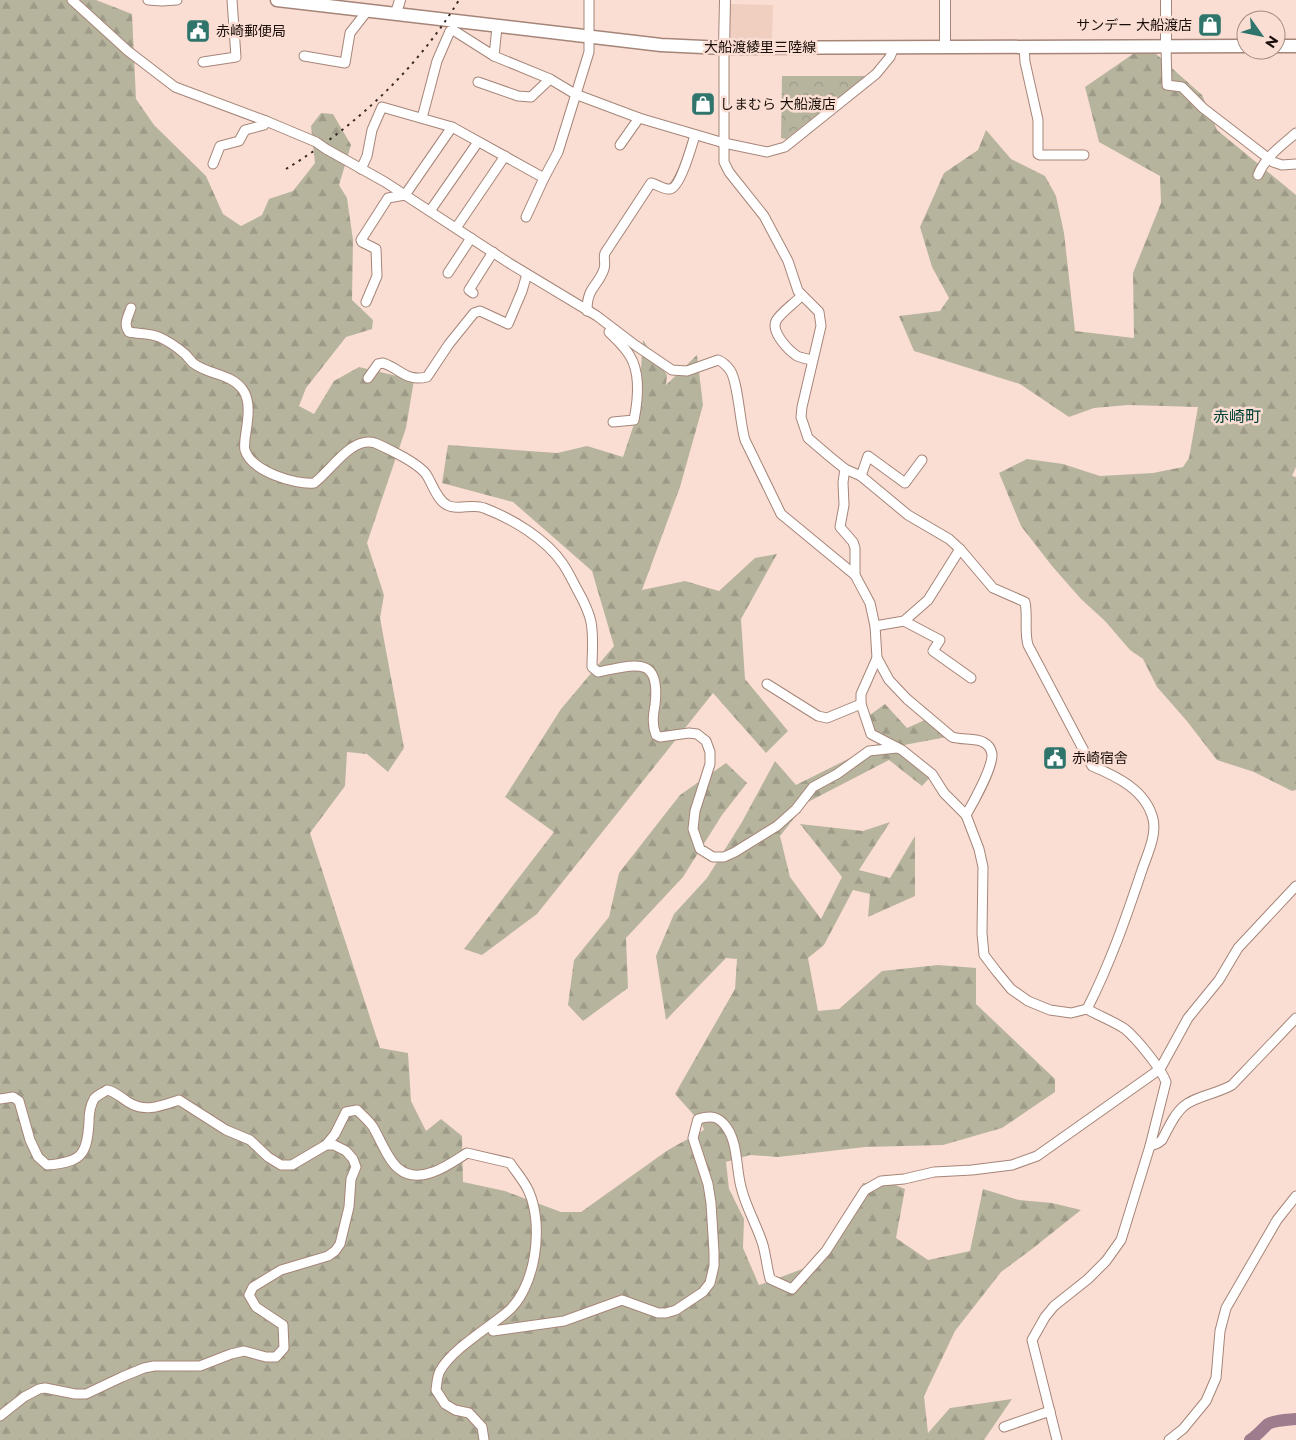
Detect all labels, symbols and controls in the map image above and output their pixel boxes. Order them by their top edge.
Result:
north arrow [1236,10,1286,60]
shop icon: サンデー 大船渡店 [1197,12,1223,38]
place label: サンデー 大船渡店 [1076,16,1192,34]
public building icon: 赤崎郵便局 [185,18,211,44]
place label: 赤崎郵便局 [216,22,286,40]
text: N [1261,32,1283,52]
street label: 大船渡綾里三陸線 [704,38,816,56]
shop icon: しまむら 大船渡店 [690,91,716,117]
place label: しまむら 大船渡店 [720,95,836,113]
district label: 赤崎町 [1213,407,1261,426]
public building icon: 赤崎宿舎 [1042,745,1068,771]
place label: 赤崎宿舎 [1072,749,1128,767]

